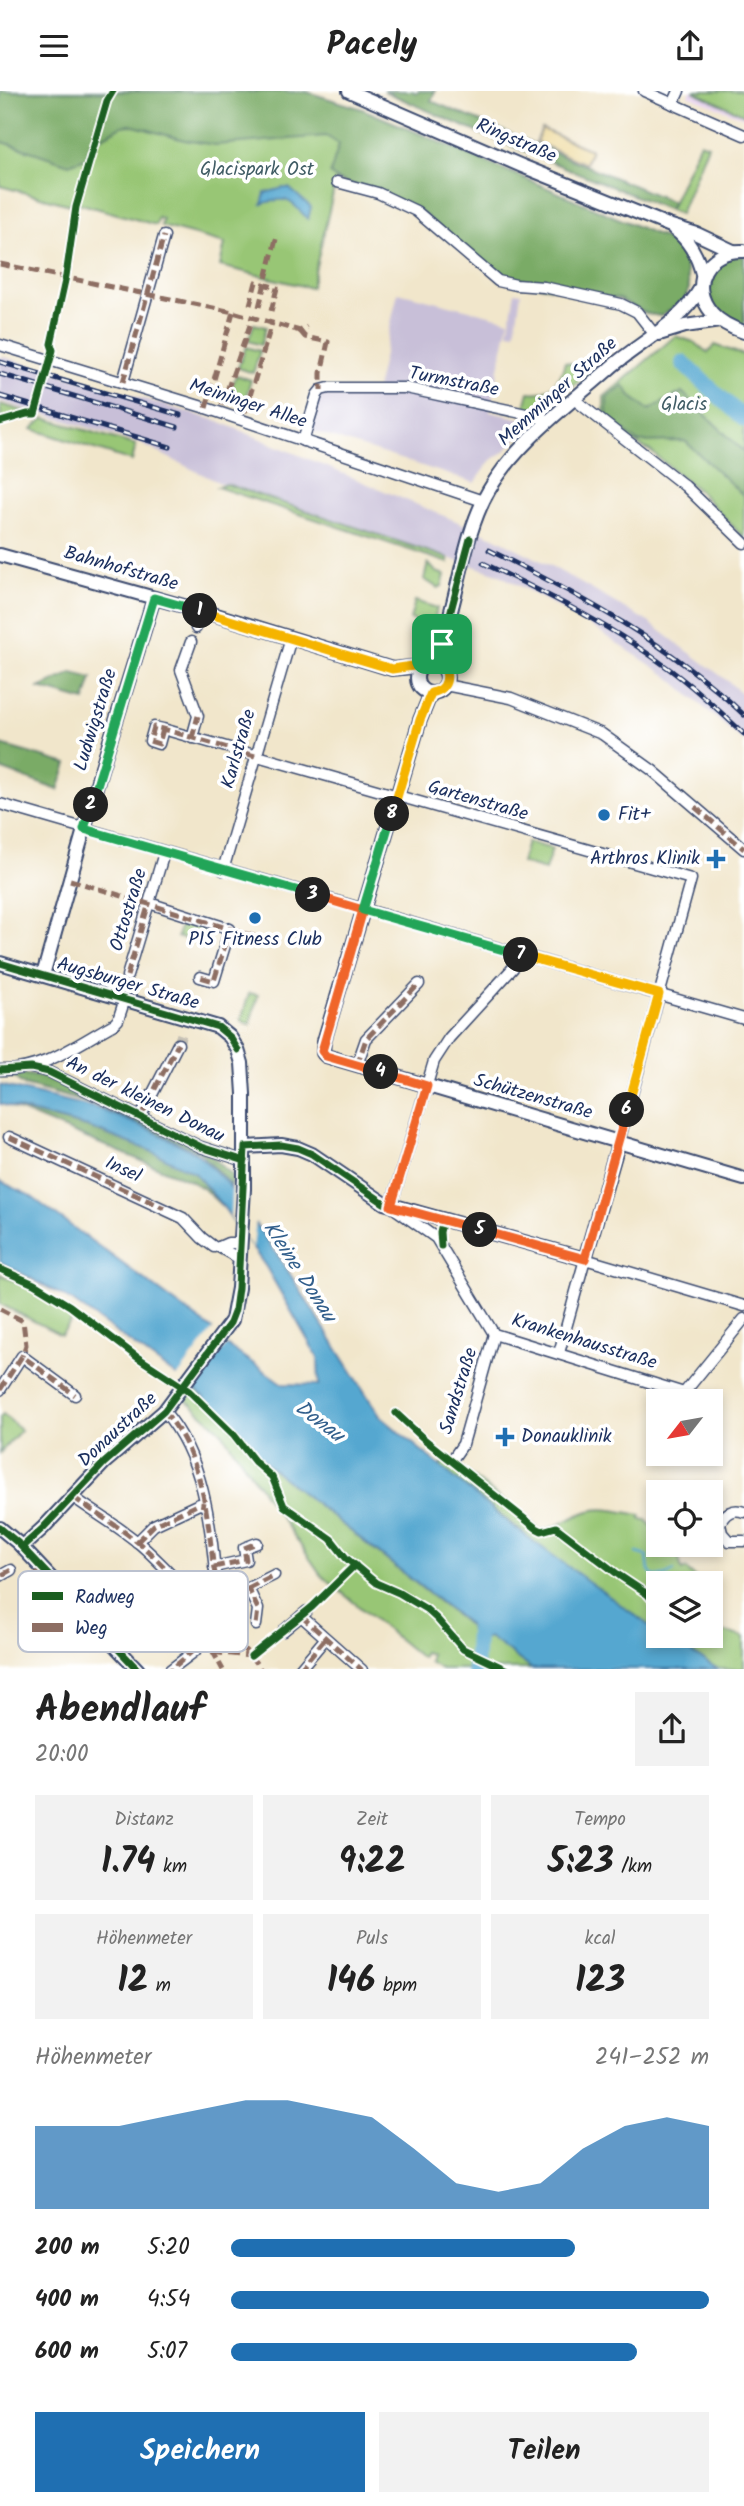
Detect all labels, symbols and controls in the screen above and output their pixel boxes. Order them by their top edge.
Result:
text: Pacely [327,20,417,71]
icon: menu [35,27,73,65]
icon: share [671,27,709,65]
street label: Ringstraße [471,111,561,172]
park label: Glacispark Ost [200,155,315,185]
street label: Memminger Straße [491,330,625,454]
street label: Turmstraße [406,359,502,405]
street label: Meininger Allee [185,371,311,437]
park label: Glacis [661,390,707,420]
street label: Bahnhofstraße [60,538,182,600]
pin: 1 [182,594,218,629]
text: 1 [197,595,202,625]
pin [412,614,472,674]
icon: arrive [423,625,461,663]
street label: Ludwigstraße [66,665,126,775]
street label: Karlstraße [213,705,265,792]
street label: Gartenstraße [424,772,532,830]
pin: 2 [74,787,108,823]
text: 2 [85,789,96,819]
pin: 8 [374,797,410,831]
text: 8 [386,798,397,828]
place label: Fit+ [618,800,652,830]
marker: Fit+ [596,807,612,823]
place label: Arthros Klinik [590,844,700,874]
marker: Arthros Klinik [706,849,726,869]
street label: Ottostraße [102,864,156,955]
pin: 3 [296,877,330,913]
text: 3 [307,879,318,909]
marker: P15 Fitness Club [247,910,263,926]
place label: P15 Fitness Club [188,925,322,955]
pin: 7 [504,937,538,973]
text: 7 [516,939,525,969]
street label: Augsburger Straße [53,949,203,1019]
street label: An der kleinen Donau [61,1049,229,1151]
pin: 4 [364,1055,398,1089]
text: 4 [375,1056,386,1086]
street label: Schützenstraße [470,1066,596,1128]
pin: 6 [610,1093,644,1127]
text: 6 [621,1094,632,1124]
street label: Insel [100,1149,147,1192]
pin: 5 [462,1213,498,1247]
text: 5 [475,1214,484,1244]
water label: Kleine Donau [254,1215,346,1332]
street label: Krankenhausstraße [508,1306,661,1379]
street label: Sandstraße [432,1344,486,1438]
street label: Donaustraße [71,1385,165,1475]
north arrow [646,1389,723,1467]
map controls [646,1389,723,1648]
water label: Donau [287,1393,353,1453]
place label: Donauklinik [521,1422,612,1452]
marker: Donauklinik [495,1427,515,1447]
button: locate [646,1480,723,1557]
legend [18,1571,248,1652]
button: layers [646,1571,723,1648]
text: Radweg [75,1583,135,1613]
text: Weg [75,1614,107,1644]
text: Abendlauf [35,1681,205,1741]
button: share [635,1692,709,1766]
text: 20:00 [35,1737,89,1773]
text: Distanz [114,1805,174,1835]
text: Zeit [356,1805,388,1835]
text: Tempo [574,1805,626,1835]
text: 1.74 [101,1835,155,1891]
text: 9:22 [338,1835,406,1891]
text: 5:23 [548,1835,614,1891]
text: km [155,1852,187,1882]
text: /km [614,1852,652,1882]
text: Höhenmeter [96,1924,192,1954]
text: Puls [356,1924,388,1954]
text: kcal [585,1924,615,1954]
text: 12 [117,1954,148,2010]
text: 146 [327,1954,375,2010]
text: 123 [575,1954,625,2010]
text: m [148,1971,171,2001]
text: bpm [375,1971,417,2001]
text: Höhenmeter [35,2040,151,2076]
text: 241–252 m [595,2040,709,2076]
text: 200 m [35,2230,100,2266]
text: 5:20 [147,2230,190,2266]
text: 400 m [35,2282,99,2318]
text: 4:54 [147,2282,190,2318]
text: 600 m [35,2334,99,2370]
text: 5:07 [147,2334,187,2370]
button: Speichern [35,2412,365,2492]
button: Teilen [379,2412,709,2492]

